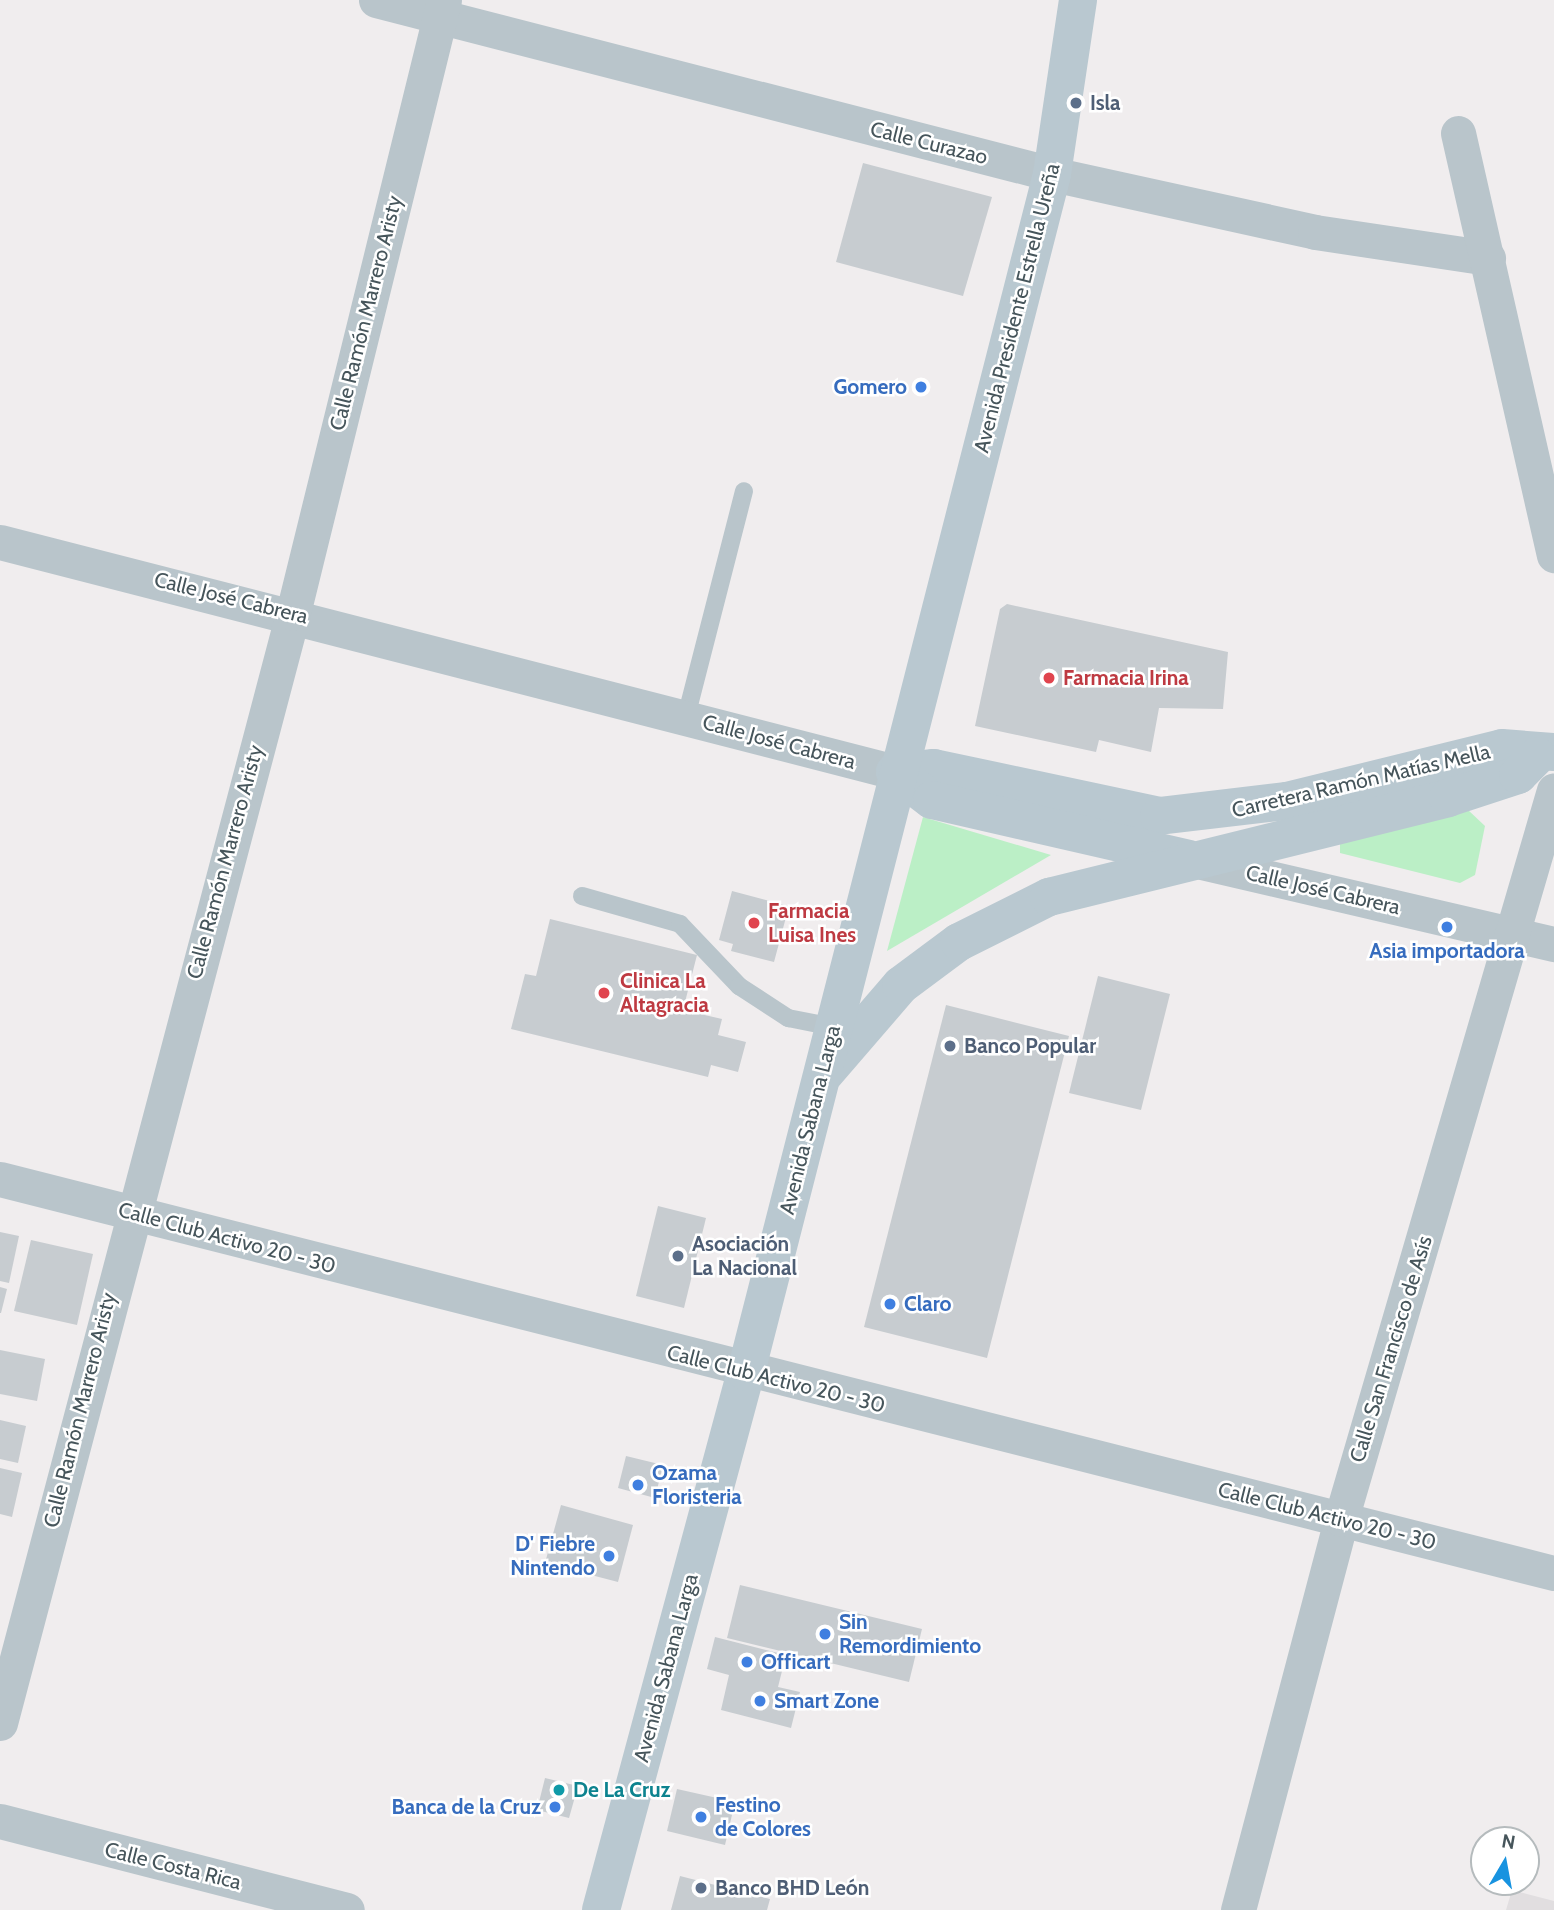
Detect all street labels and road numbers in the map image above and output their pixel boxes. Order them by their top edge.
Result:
street label: Calle Curazao [868,116,990,170]
street label: Avenida Presidente Estrella Ureña [969,161,1065,455]
street label: Calle Ramón Marrero Aristy [325,193,407,433]
street label: Calle José Cabrera [152,567,310,629]
street label: Calle José Cabrera [700,709,858,775]
street label: Carretera Ramón Matías Mella [1229,739,1493,823]
street label: Calle Ramón Marrero Aristy [182,742,268,982]
street label: Calle José Cabrera [1243,860,1403,920]
street label: Avenida Sabana Larga [774,1023,846,1217]
street label: Calle Club Activo 20 - 30 [116,1197,338,1279]
street label: Calle San Francisco de Asís [1344,1233,1438,1465]
street label: Calle Ramón Marrero Aristy [39,1290,121,1530]
street label: Calle Club Activo 20 - 30 [664,1340,888,1418]
street label: Calle Club Activo 20 - 30 [1215,1477,1439,1555]
street label: Avenida Sabana Larga [629,1571,703,1765]
street label: Calle Costa Rica [102,1837,244,1895]

